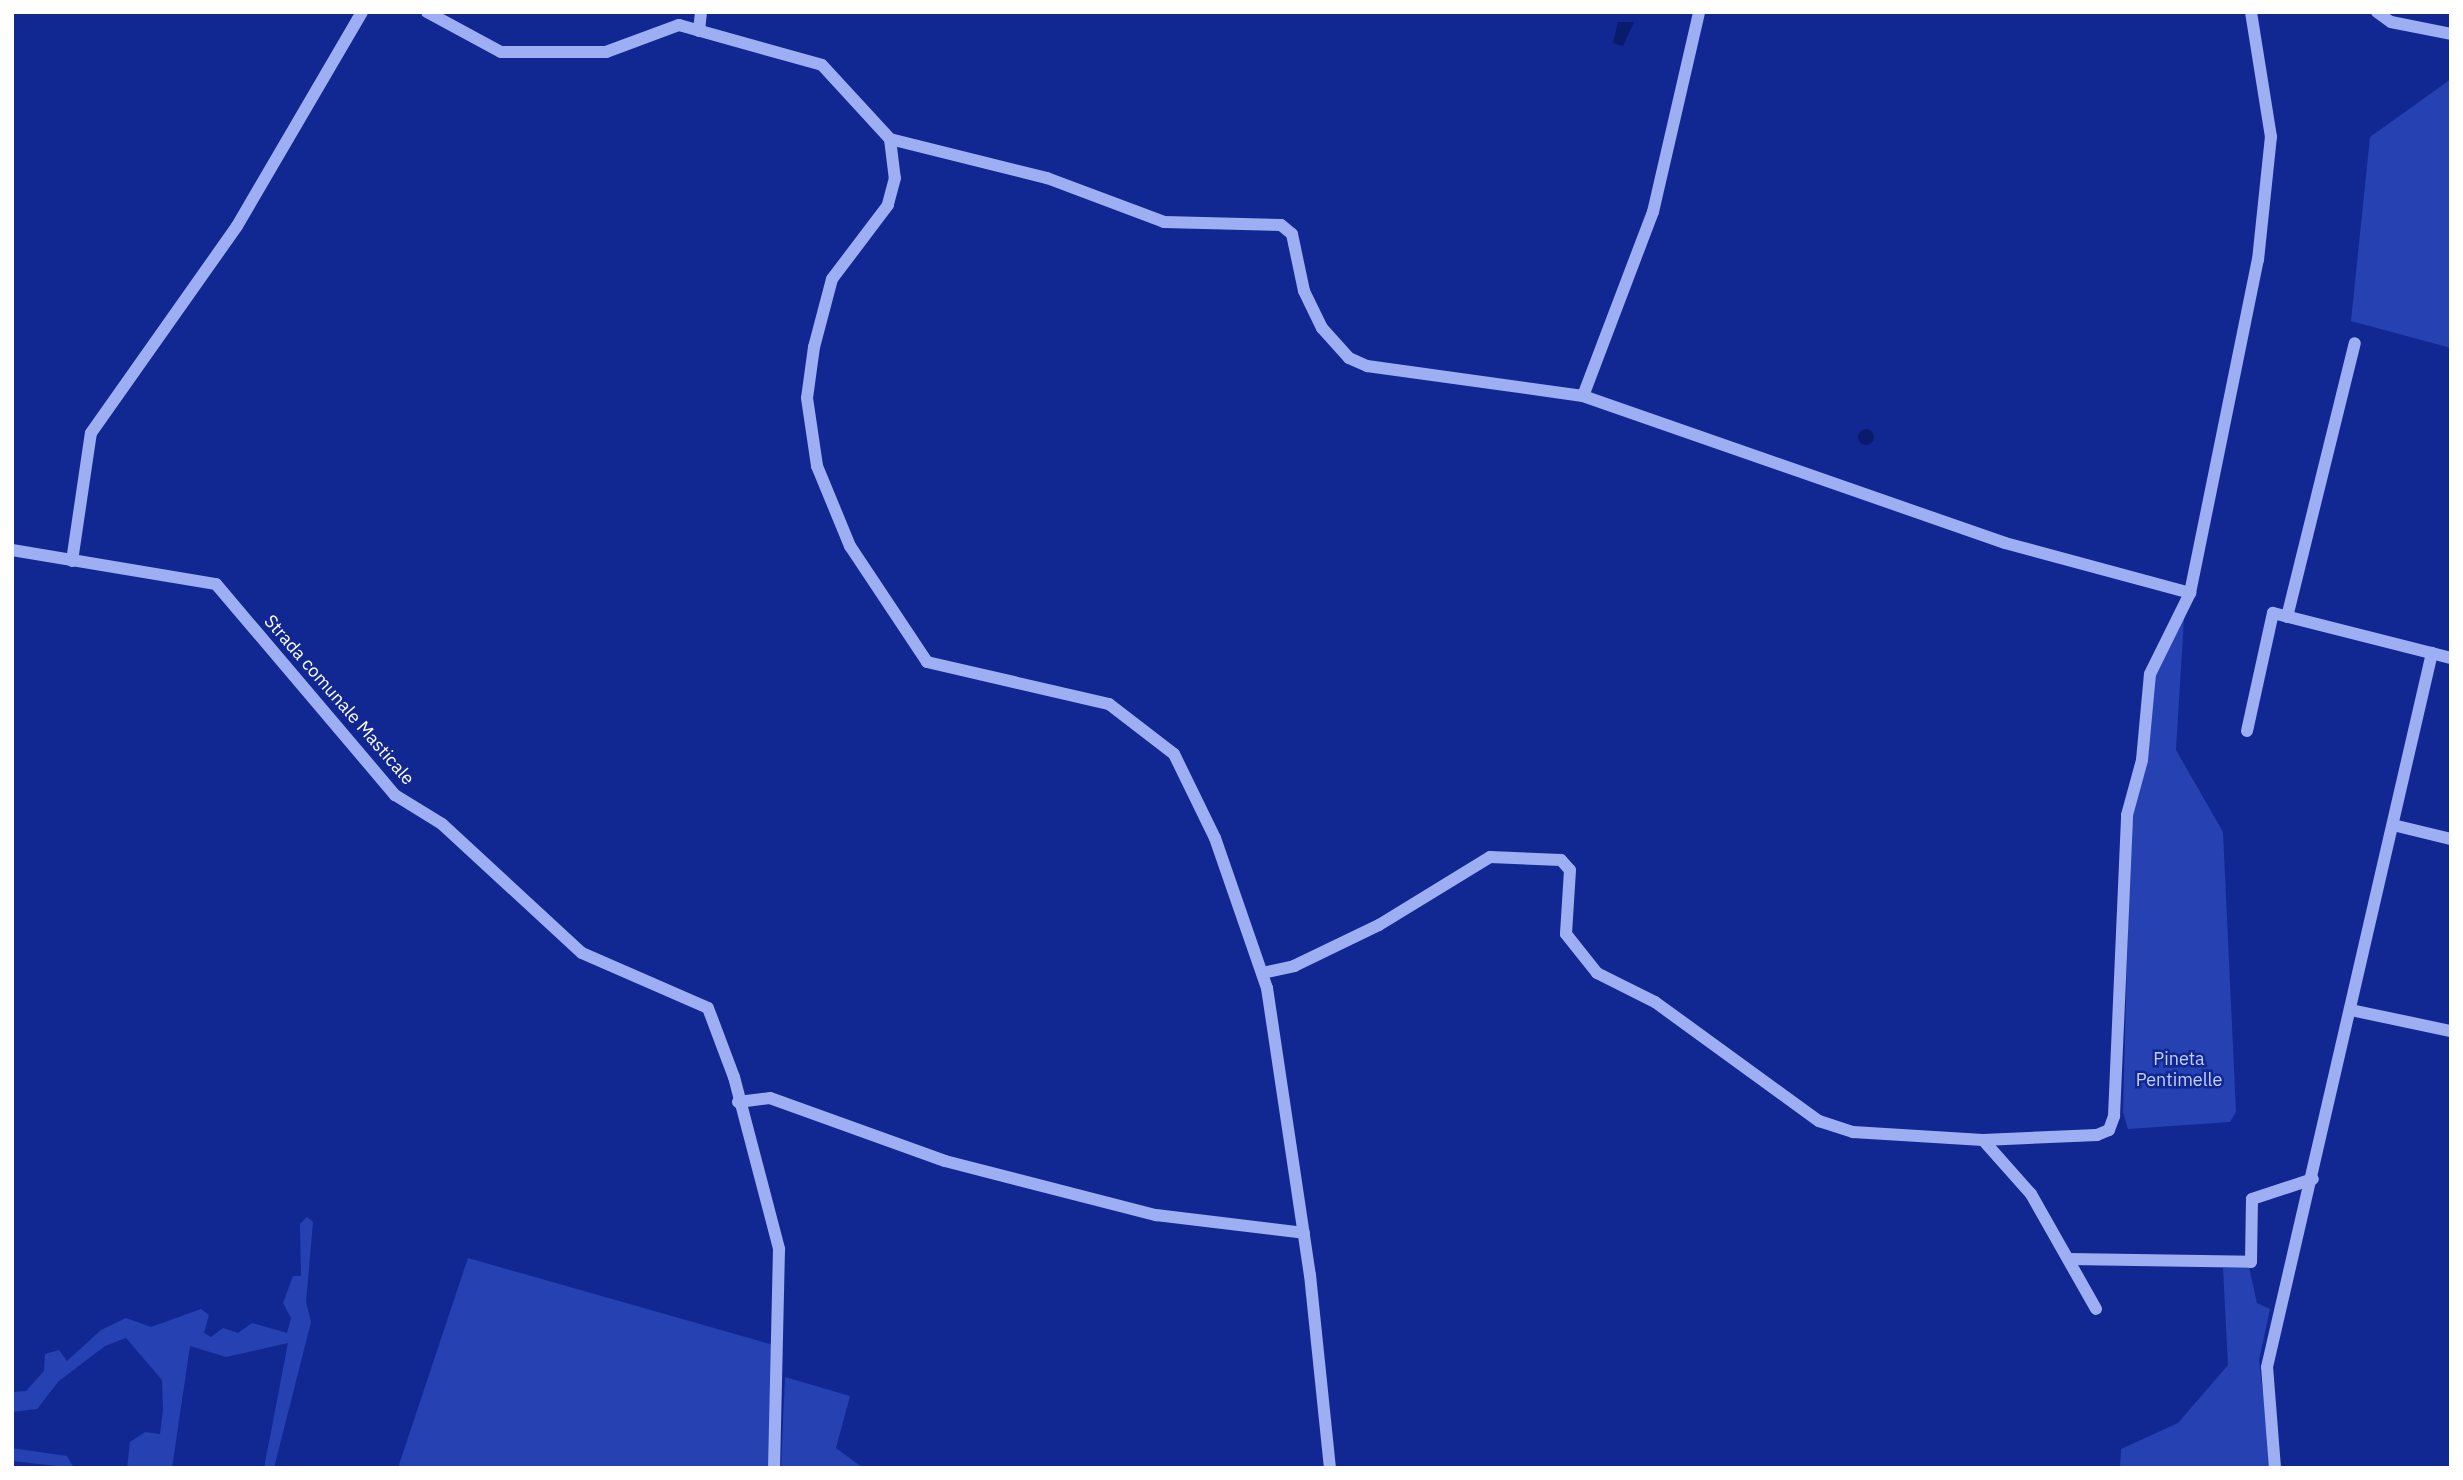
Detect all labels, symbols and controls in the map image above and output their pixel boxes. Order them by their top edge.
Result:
street label: Strada comunale Masticale [259,611,419,789]
park label: Pineta Pentimelle [2136,1049,2222,1092]

